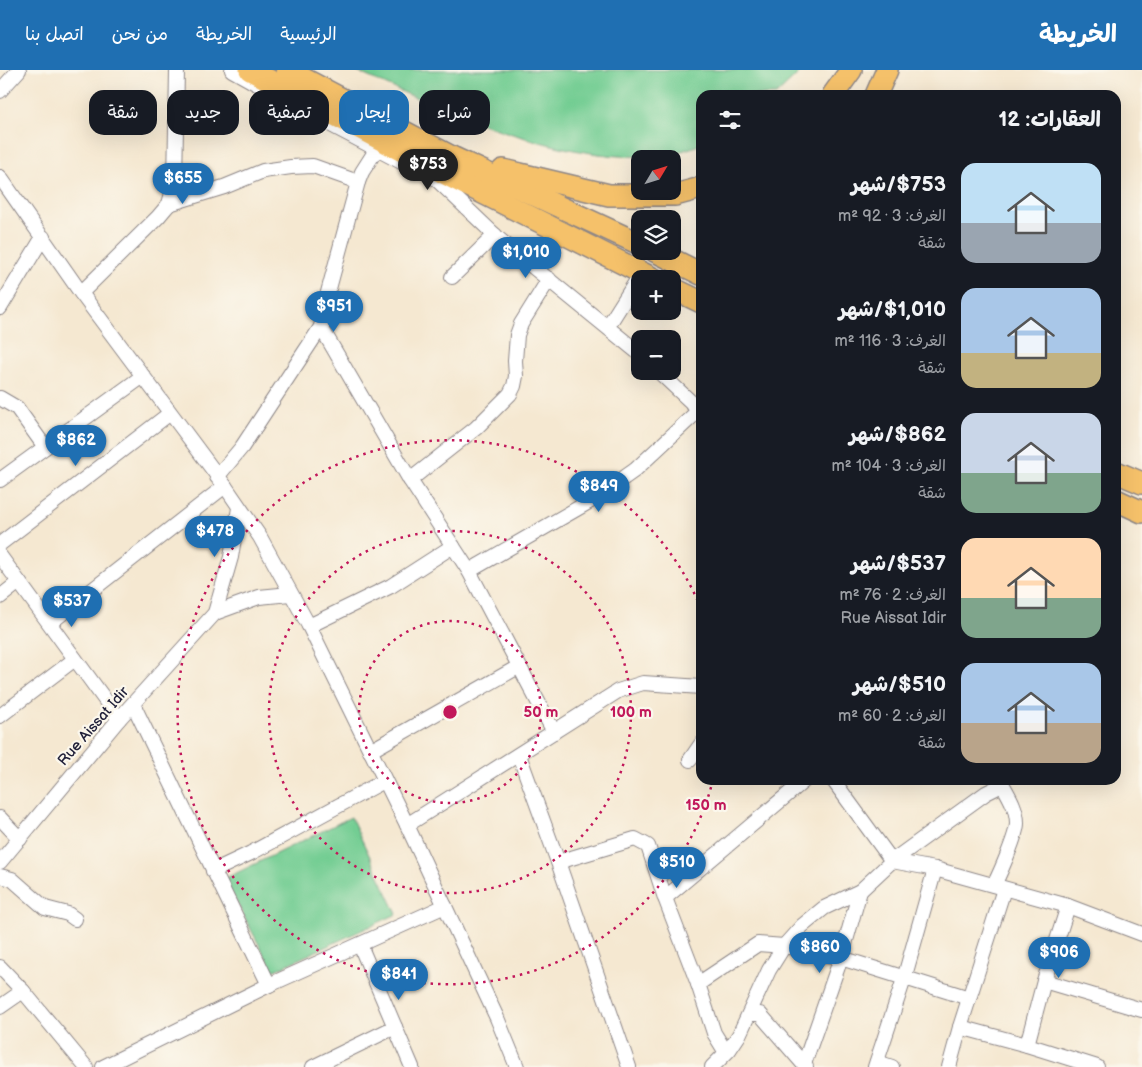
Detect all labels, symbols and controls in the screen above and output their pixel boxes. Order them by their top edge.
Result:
text: الخريطة [1039,20,1117,49]
text: اتصل بنا [25,24,84,45]
text: من نحن [112,24,168,45]
text: الخريطة [196,24,252,45]
text: الرئيسية [280,24,337,45]
chip: شقة [89,90,157,135]
chip: جديد [167,90,239,135]
chip: تصفية [249,90,329,135]
chip: إيجار [339,90,409,135]
chip: شراء [419,90,490,135]
icon: filters [716,106,744,134]
text: العقارات: 12 [999,107,1101,132]
pin: $753 [398,148,458,191]
north arrow [631,150,681,200]
map controls [631,150,681,380]
text: $753 [409,155,447,174]
pin: $655 [153,162,213,205]
text: $655 [164,169,202,188]
text: $753/شهر [851,172,946,197]
icon: home [1001,183,1061,243]
text: الغرف: 3 · 92 m² [838,207,946,226]
button: layers [631,210,681,260]
text: شقة [918,234,946,253]
pin: $1,010 [485,236,567,279]
text: $1,010 [502,243,550,262]
button: + [631,270,681,320]
pin: $951 [304,290,364,333]
text: $951 [316,297,352,316]
text: $1,010/شهر [839,297,946,322]
icon: home [1001,308,1061,368]
button: − [631,330,681,380]
text: الغرف: 3 · 116 m² [835,332,946,351]
text: شقة [918,359,946,378]
text: $862/شهر [849,422,946,447]
pin: $862 [46,424,106,467]
text: $862 [56,431,96,450]
icon: home [1001,433,1061,493]
text: الغرف: 3 · 104 m² [831,457,946,476]
pin: $849 [569,470,629,513]
text: $849 [580,477,618,496]
text: شقة [918,484,946,503]
pin: $478 [185,516,245,558]
text: $478 [196,522,234,541]
text: $537/شهر [851,551,946,576]
icon: home [1001,558,1061,618]
pin: $537 [42,586,102,628]
text: الغرف: 2 · 76 m² [840,586,946,605]
text: $537 [53,592,91,611]
text: Rue Aissat Idir [841,609,946,628]
text: $510/شهر [853,672,946,697]
street label: Rue Aissat Idir [54,682,133,770]
icon: home [1001,683,1061,743]
centre of rings [441,703,459,721]
text: 50 m [524,703,559,722]
text: 100 m [610,703,652,722]
text: الغرف: 2 · 60 m² [838,707,946,726]
text: شقة [918,734,946,753]
text: 150 m [685,796,727,815]
pin: $510 [647,846,707,889]
text: $510 [659,853,695,872]
pin: $860 [790,932,850,974]
pin: $906 [1029,936,1089,979]
text: $860 [800,938,840,957]
text: $906 [1039,943,1079,962]
pin: $841 [369,958,429,1001]
text: $841 [381,965,417,984]

